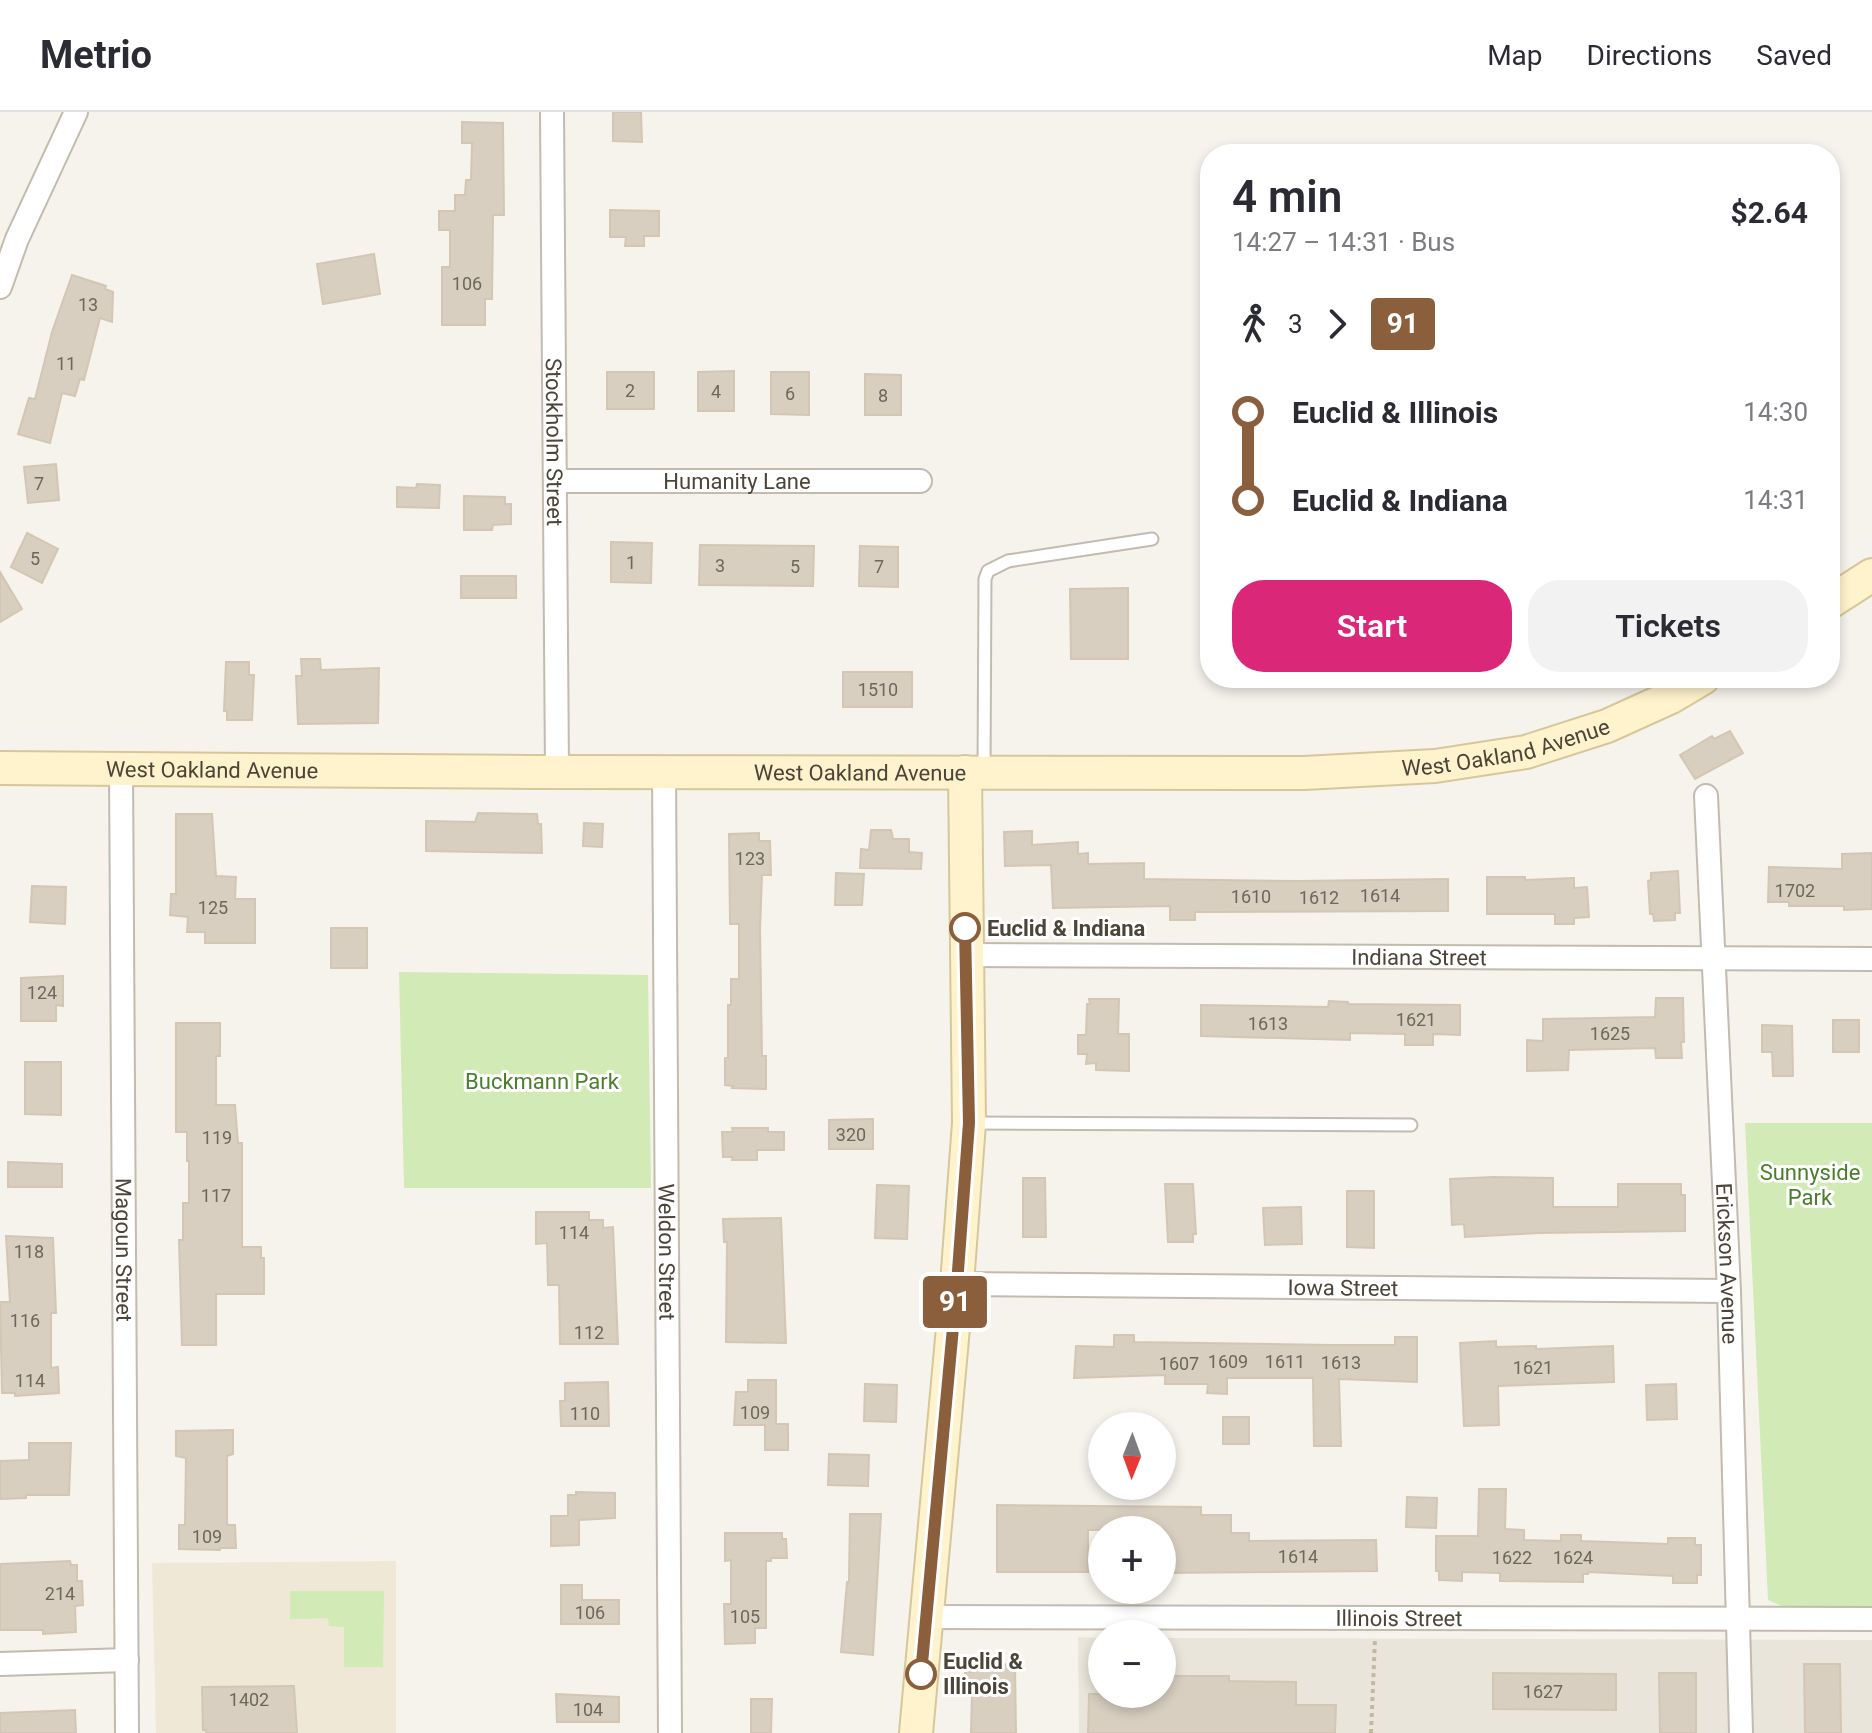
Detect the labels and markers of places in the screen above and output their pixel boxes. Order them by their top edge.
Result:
marker: Euclid & Indiana [950,913,980,943]
place label: Euclid & Indiana [987,916,1145,941]
place label: Euclid & Illinois [943,1649,1023,1699]
marker: Euclid & Illinois [906,1659,936,1689]

